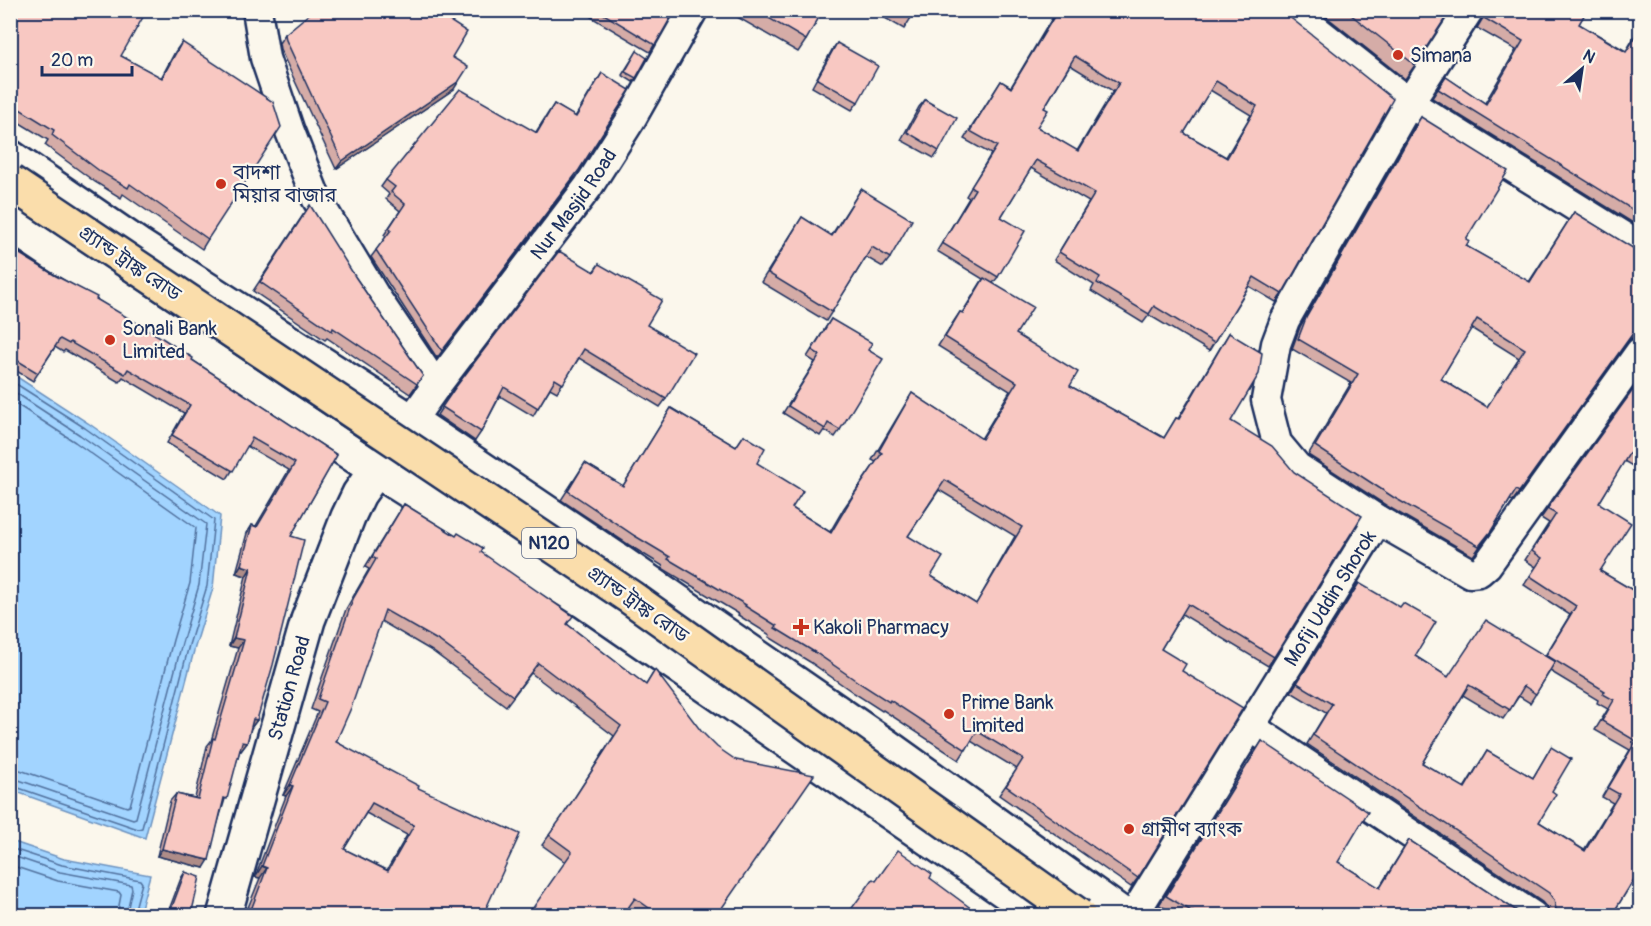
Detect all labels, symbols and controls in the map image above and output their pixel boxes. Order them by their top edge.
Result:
scale bar [42,39,132,77]
north arrow [1552,39,1612,99]
place label: Simana [1410,43,1472,68]
text: N [1579,45,1599,68]
marker: Simana [1391,48,1405,62]
text: 20 m [51,49,93,72]
street label: Nur Masjid Road [525,144,622,265]
place label: বাদশা মিয়ার বাজার [232,160,337,208]
marker: বাদশা মিয়ার বাজার [214,177,228,191]
street label: গ্র্যান্ড ট্রাঙ্ক রোড [74,220,187,307]
place label: Sonali Bank Limited [122,316,218,364]
marker: Sonali Bank Limited [103,333,117,347]
street label: Mofij Uddin Shorok [1278,525,1382,671]
road number: N120 [522,528,576,558]
street label: গ্র্যান্ড ট্রাঙ্ক রোড [582,560,694,649]
place label: Kakoli Pharmacy [813,615,949,640]
marker: Kakoli Pharmacy [794,620,808,634]
street label: Station Road [262,633,315,743]
place label: Prime Bank Limited [961,690,1054,738]
marker: Prime Bank Limited [942,707,956,721]
place label: গ্রামীণ ব্যাংক [1141,817,1243,842]
marker: গ্রামীণ ব্যাংক [1122,822,1136,836]

